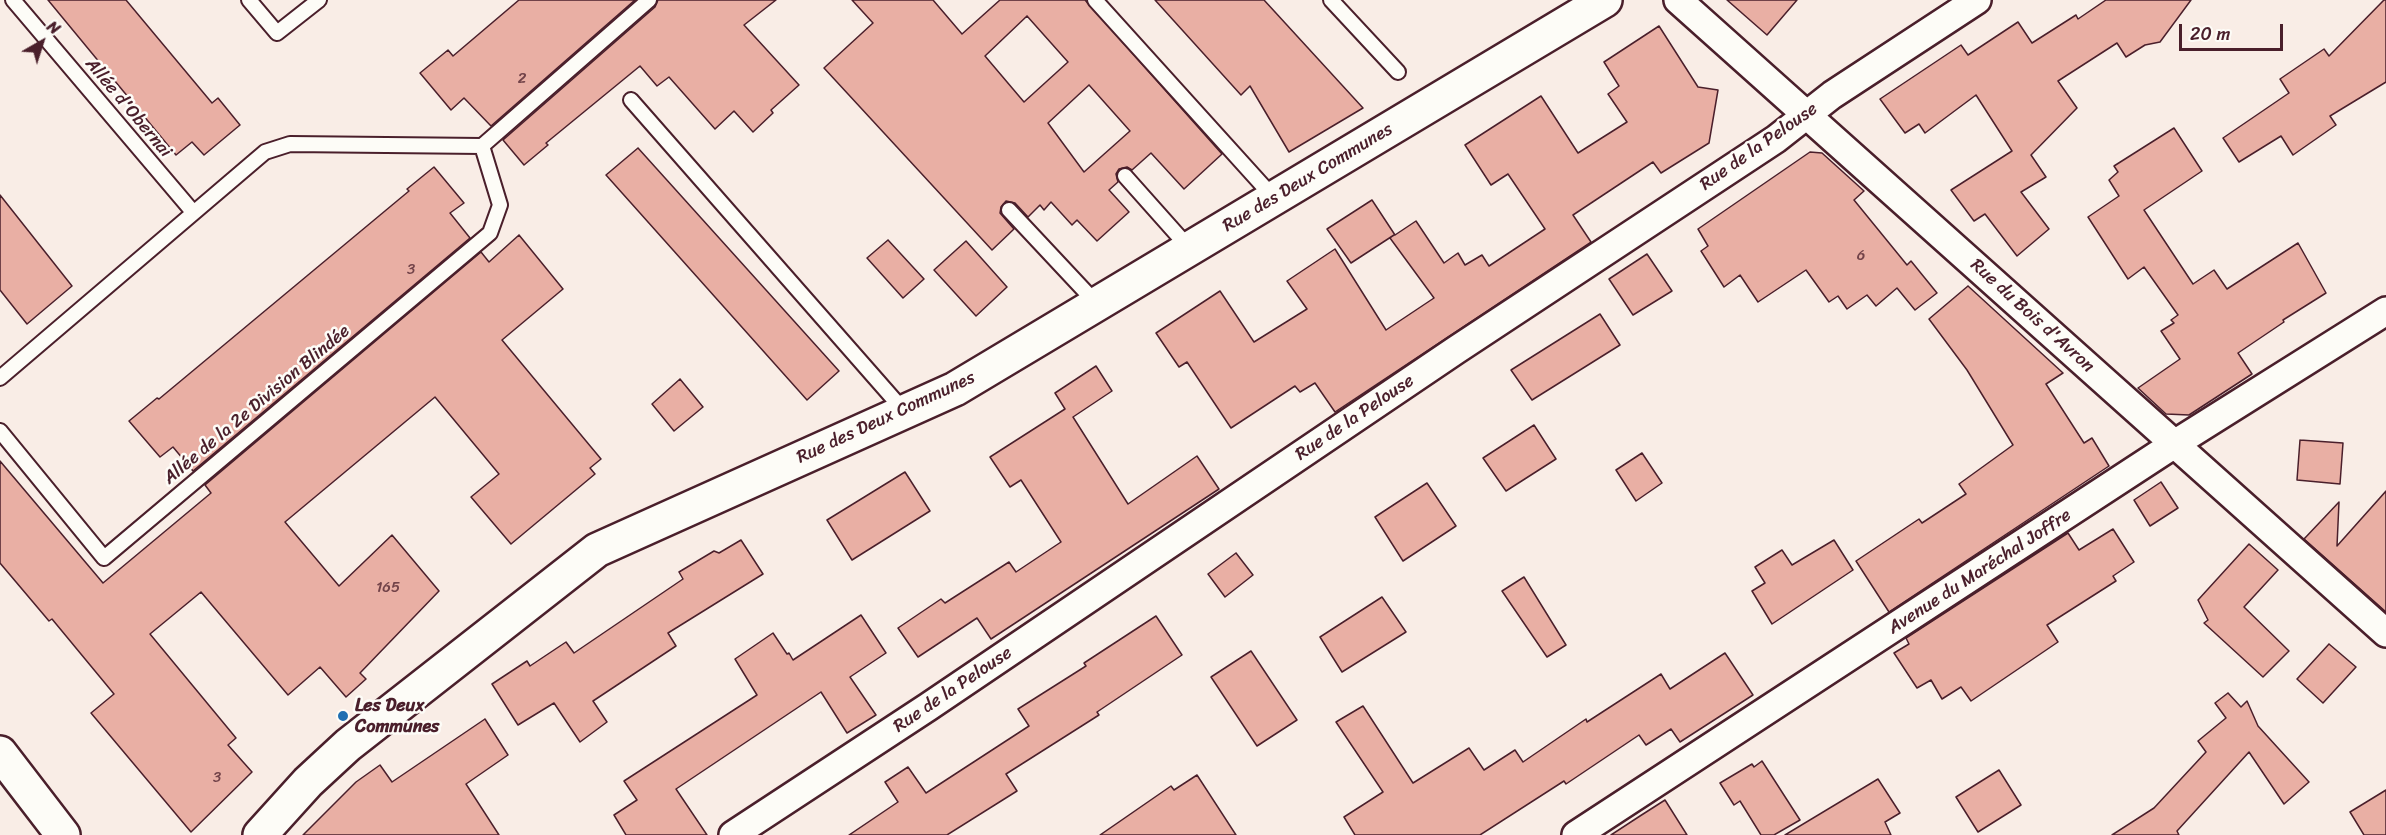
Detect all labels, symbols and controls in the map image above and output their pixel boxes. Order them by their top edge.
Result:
north arrow [12,12,72,72]
scale bar [2182,12,2286,50]
text: N [40,13,67,42]
text: 20 m [2190,18,2230,50]
street label: Allée d'Obernai [80,54,176,162]
house number: 2 [518,70,526,88]
street label: Rue de la Pelouse [1696,98,1822,196]
street label: Rue des Deux Communes [1219,119,1397,237]
house number: 6 [1857,247,1865,265]
street label: Rue du Bois d'Avron [1966,255,2098,377]
house number: 3 [407,261,415,279]
street label: Allée de la 2e Division Blindée [159,321,355,489]
street label: Rue des Deux Communes [793,367,979,469]
street label: Rue de la Pelouse [1292,370,1418,466]
street label: Avenue du Maréchal Joffre [1884,505,2076,639]
house number: 165 [376,579,400,597]
street label: Rue de la Pelouse [890,642,1016,738]
place label: Les Deux Communes [355,695,439,738]
marker: Les Deux Communes [336,709,350,723]
house number: 3 [213,769,221,787]

